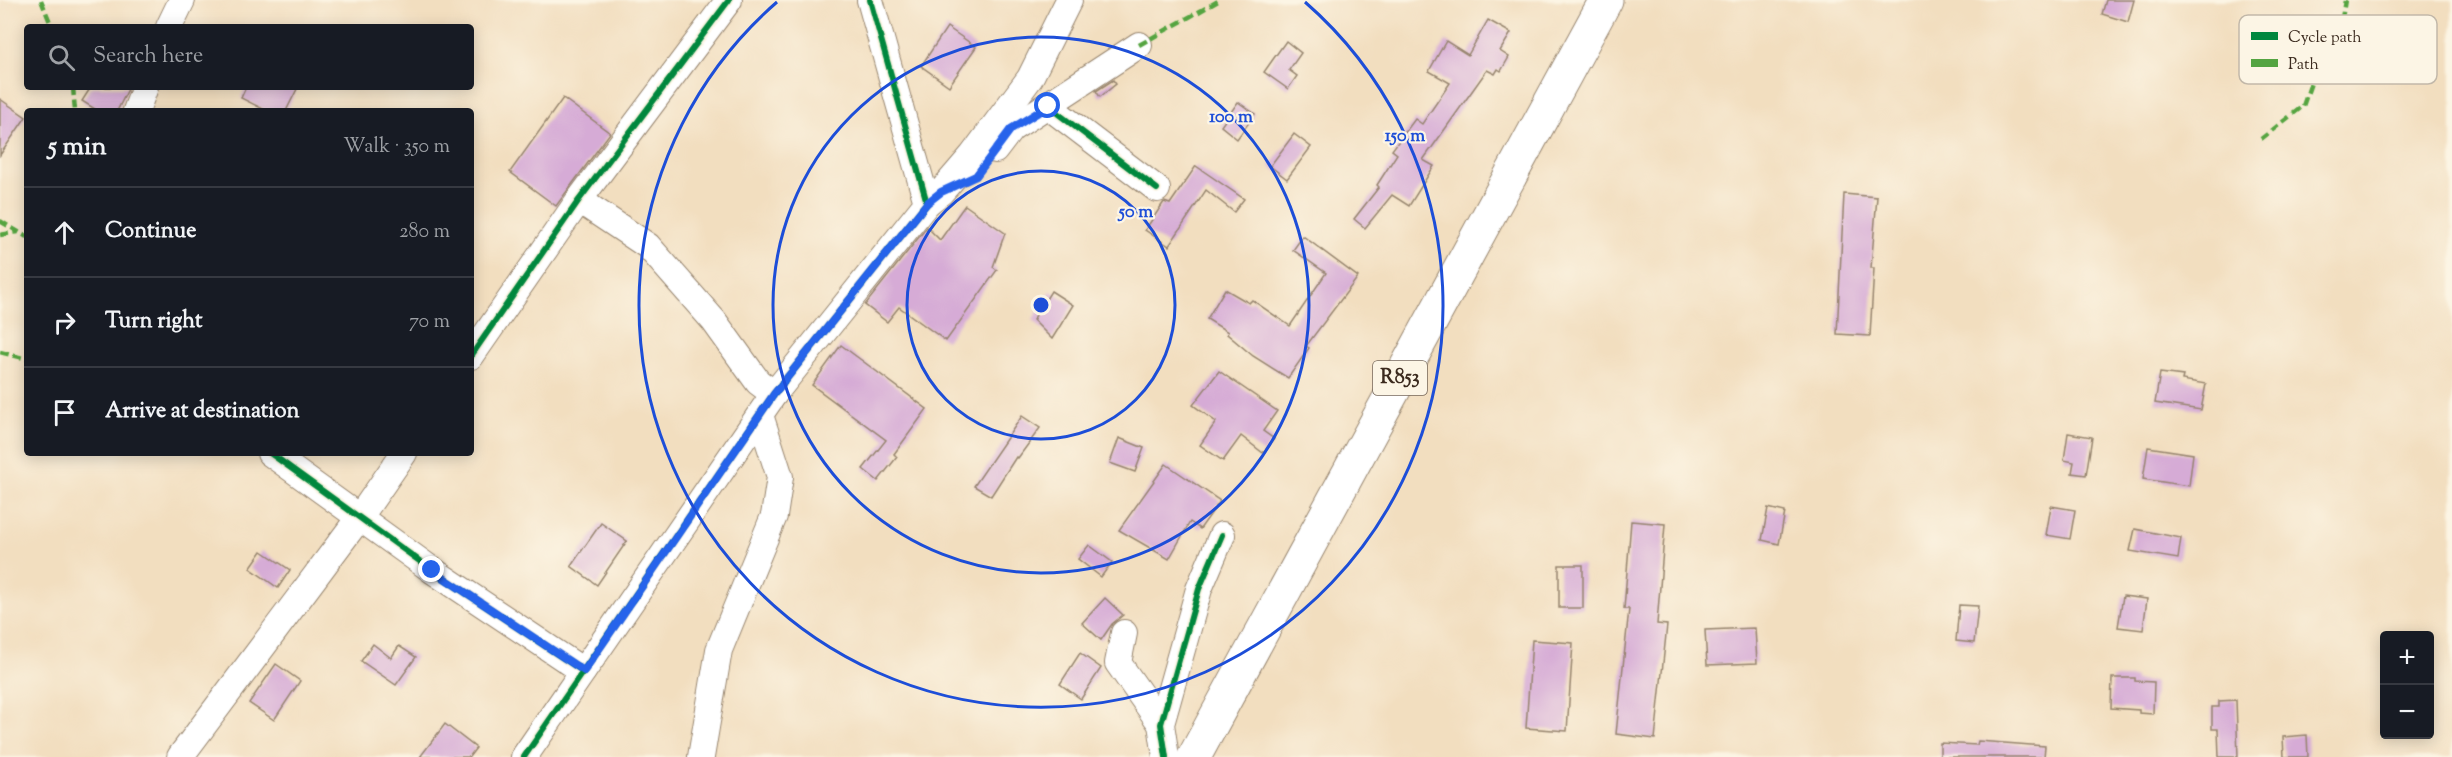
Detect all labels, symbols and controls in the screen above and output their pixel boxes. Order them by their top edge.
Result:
legend [2239,15,2437,84]
search box [24,24,474,90]
text: Cycle path [2288,27,2362,50]
icon: search [45,41,78,74]
text: Search here [93,41,203,73]
text: Path [2288,54,2319,77]
route start [1034,92,1060,118]
text: 100 m [1209,105,1253,131]
text: 150 m [1385,124,1425,150]
text: 5 min [48,129,107,166]
text: Walk · 350 m [343,133,450,162]
text: 50 m [1117,200,1153,226]
icon: ahead [48,216,81,249]
text: Continue [105,216,196,248]
text: 280 m [399,218,450,247]
centre of rings [1031,295,1051,315]
icon: right [48,306,81,339]
text: Turn right [105,306,202,338]
text: 70 m [409,308,450,337]
road number: R853 [1373,361,1427,395]
icon: arrive [48,396,81,429]
text: Arrive at destination [105,396,300,428]
route end [418,556,444,582]
map controls [2380,631,2434,739]
button: + [2380,631,2434,685]
button: − [2380,685,2434,739]

